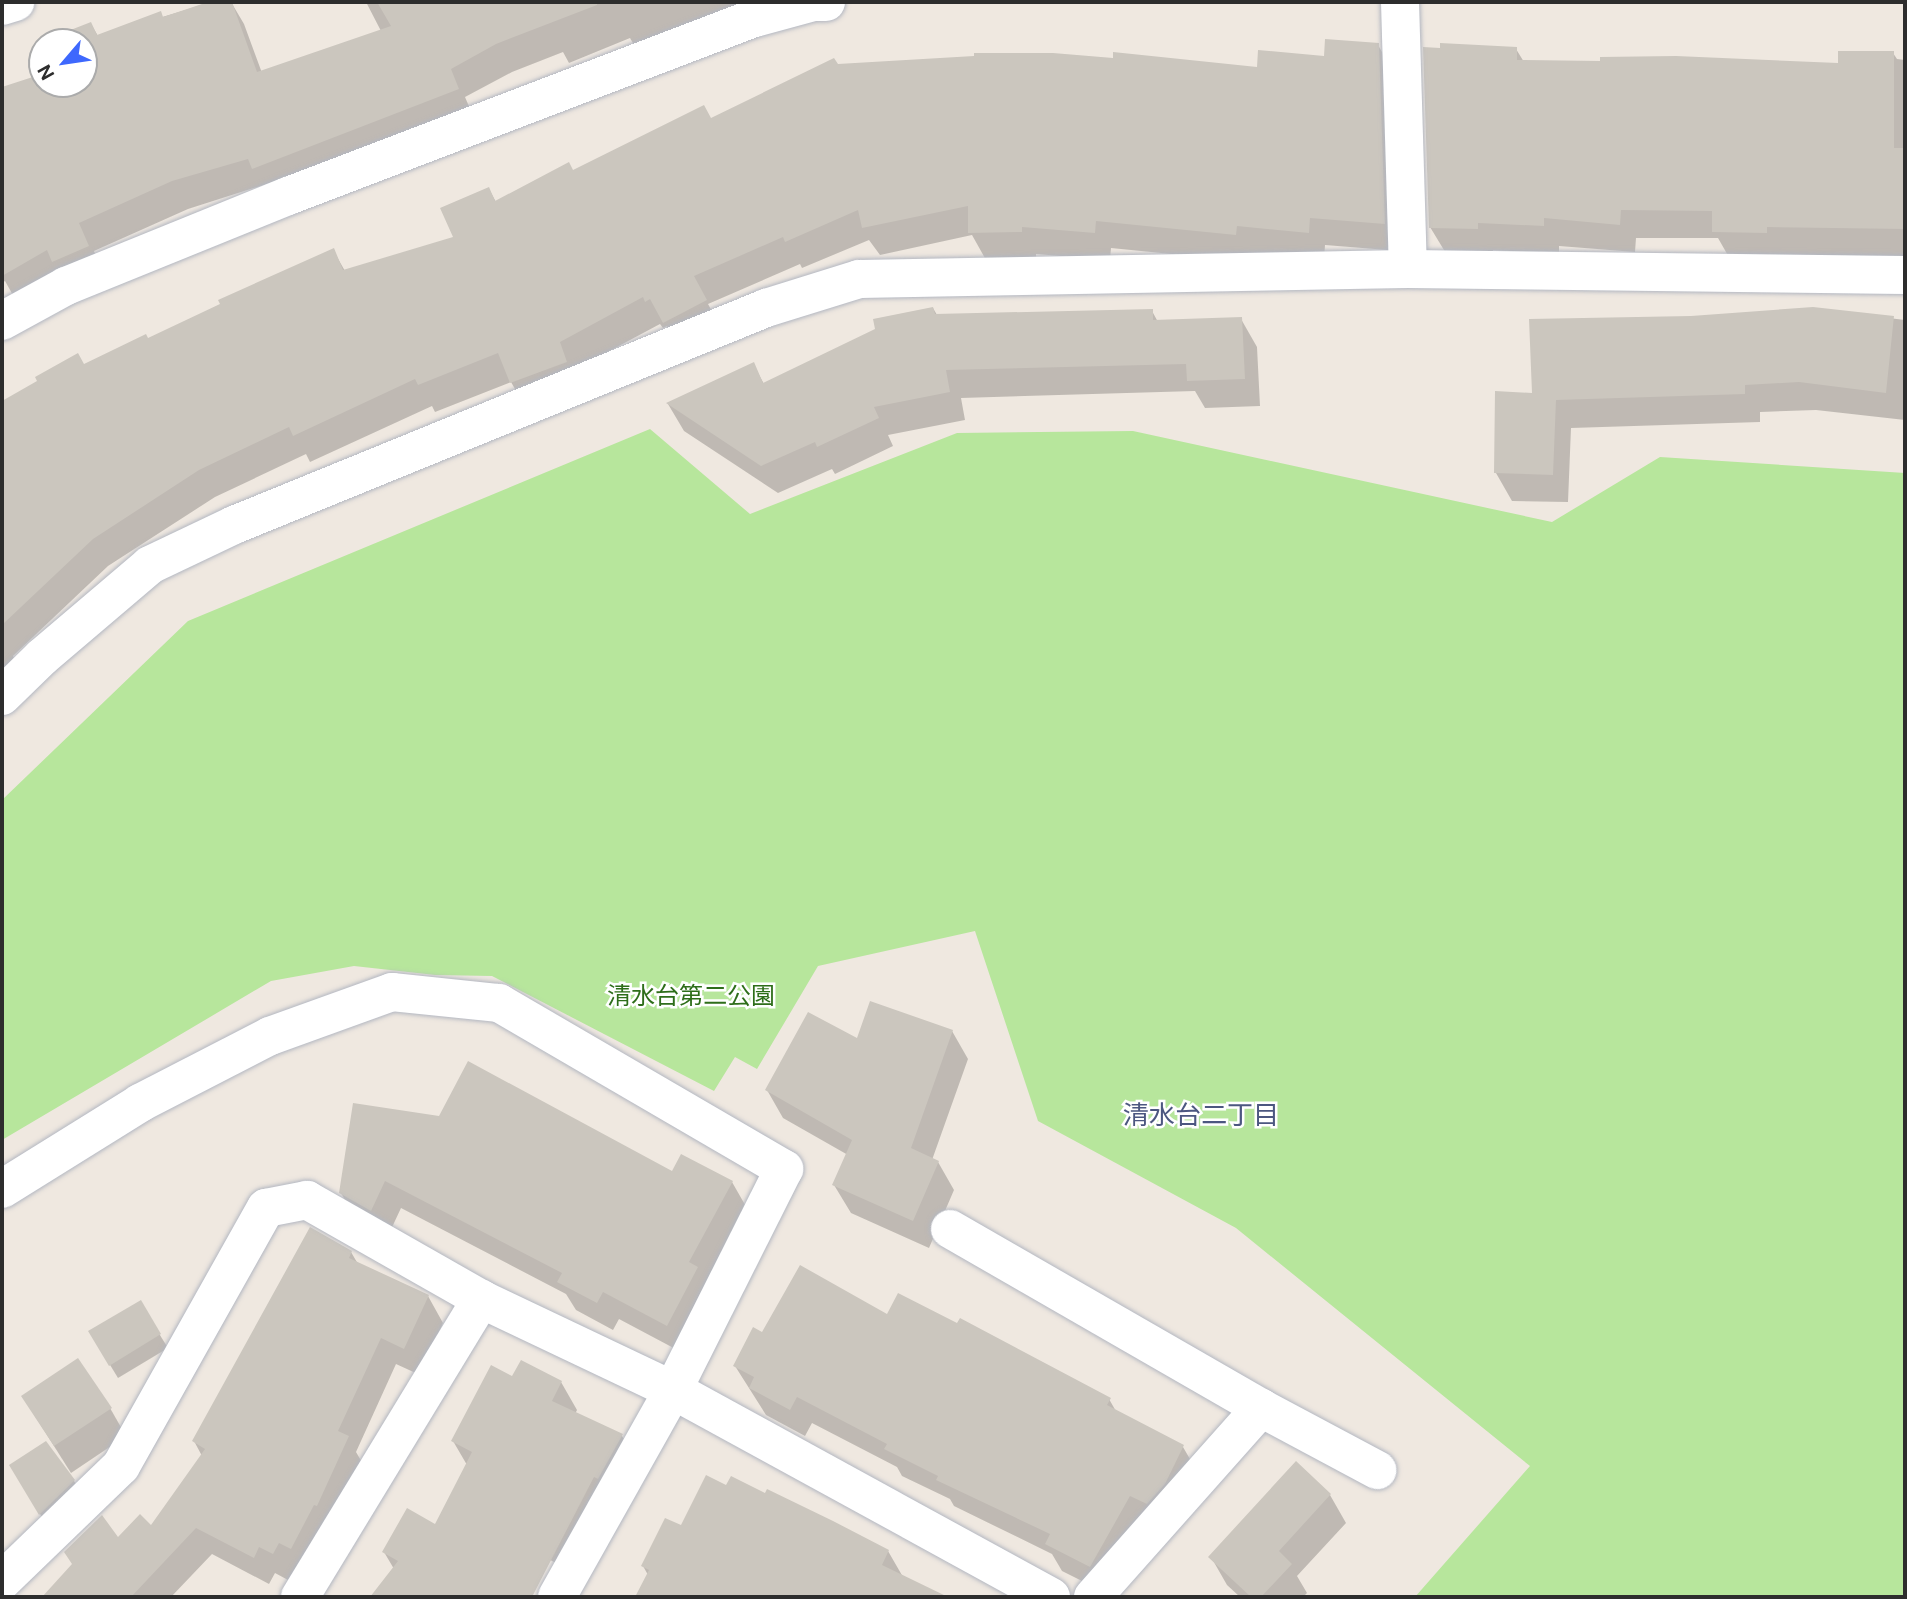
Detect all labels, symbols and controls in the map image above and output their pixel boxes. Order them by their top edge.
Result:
north arrow [28,28,98,98]
text: N [32,60,60,85]
park label: 清水台第二公園 [607,982,775,1010]
district label: 清水台二丁目 [1123,1100,1279,1132]

